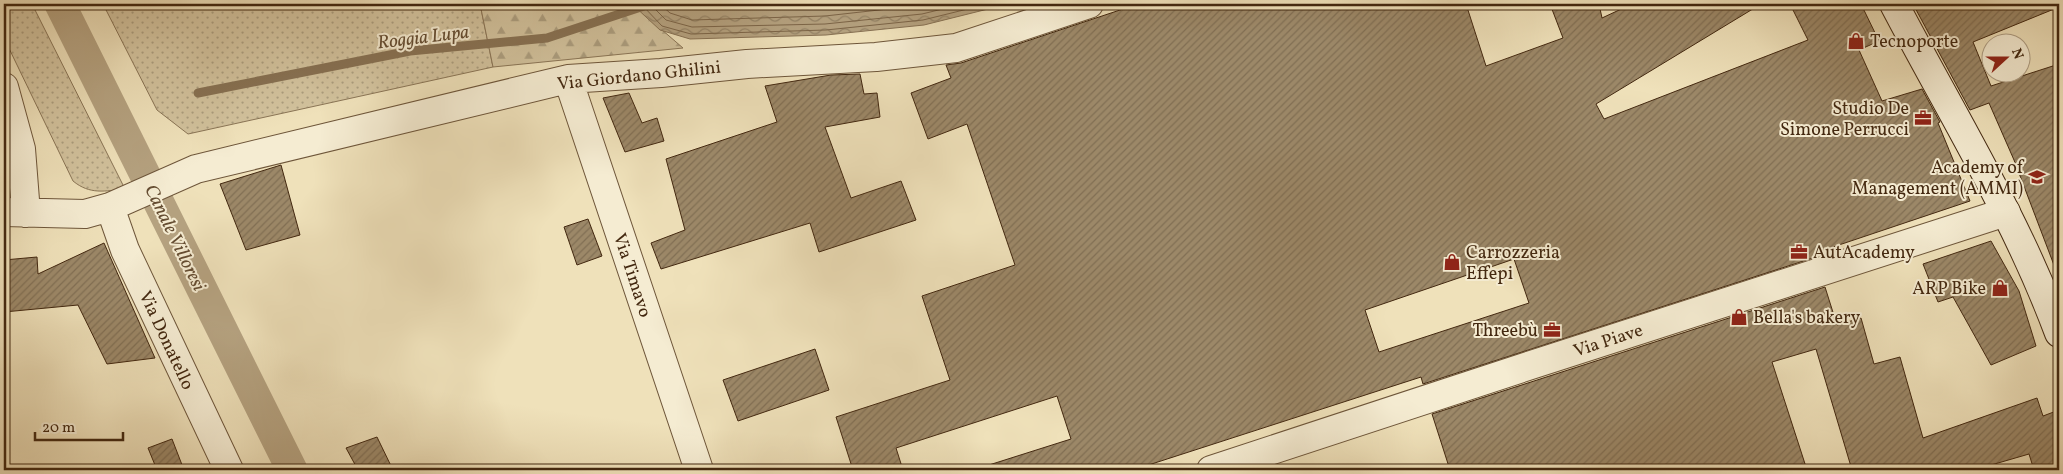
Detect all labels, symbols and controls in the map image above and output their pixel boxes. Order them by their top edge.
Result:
water label: Roggia Lupa [376,19,471,57]
place label: Tecnoporte [1870,30,1958,55]
shop icon: Tecnoporte [1846,31,1866,51]
north arrow [1980,32,2030,82]
text: N [2006,46,2027,62]
street label: Via Giordano Ghilini [556,55,722,98]
place label: Studio De Simone Perrucci [1780,97,1909,143]
office icon: Studio De Simone Perrucci [1913,108,1933,128]
place label: Academy of Management (AMMI) [1852,156,2025,202]
school or university icon: Academy of Management (AMMI) [2027,167,2047,187]
water label: Canale Villoresi [137,180,211,296]
street label: Via Timavo [606,230,657,321]
place label: Carrozzeria Effepi [1466,241,1560,287]
place label: AutAcademy [1813,241,1915,266]
office icon: AutAcademy [1789,242,1809,262]
shop icon: Carrozzeria Effepi [1442,252,1462,272]
place label: ARP Bike [1912,277,1986,302]
shop icon: ARP Bike [1990,278,2010,298]
street label: Via Donatello [132,287,199,394]
place label: Bella's bakery [1753,306,1861,331]
shop icon: Bella's bakery [1729,307,1749,327]
street label: Via Piave [1571,318,1646,364]
place label: Threebù [1472,319,1538,344]
office icon: Threebù [1542,320,1562,340]
scale bar [35,409,122,441]
text: 20 m [42,418,75,439]

